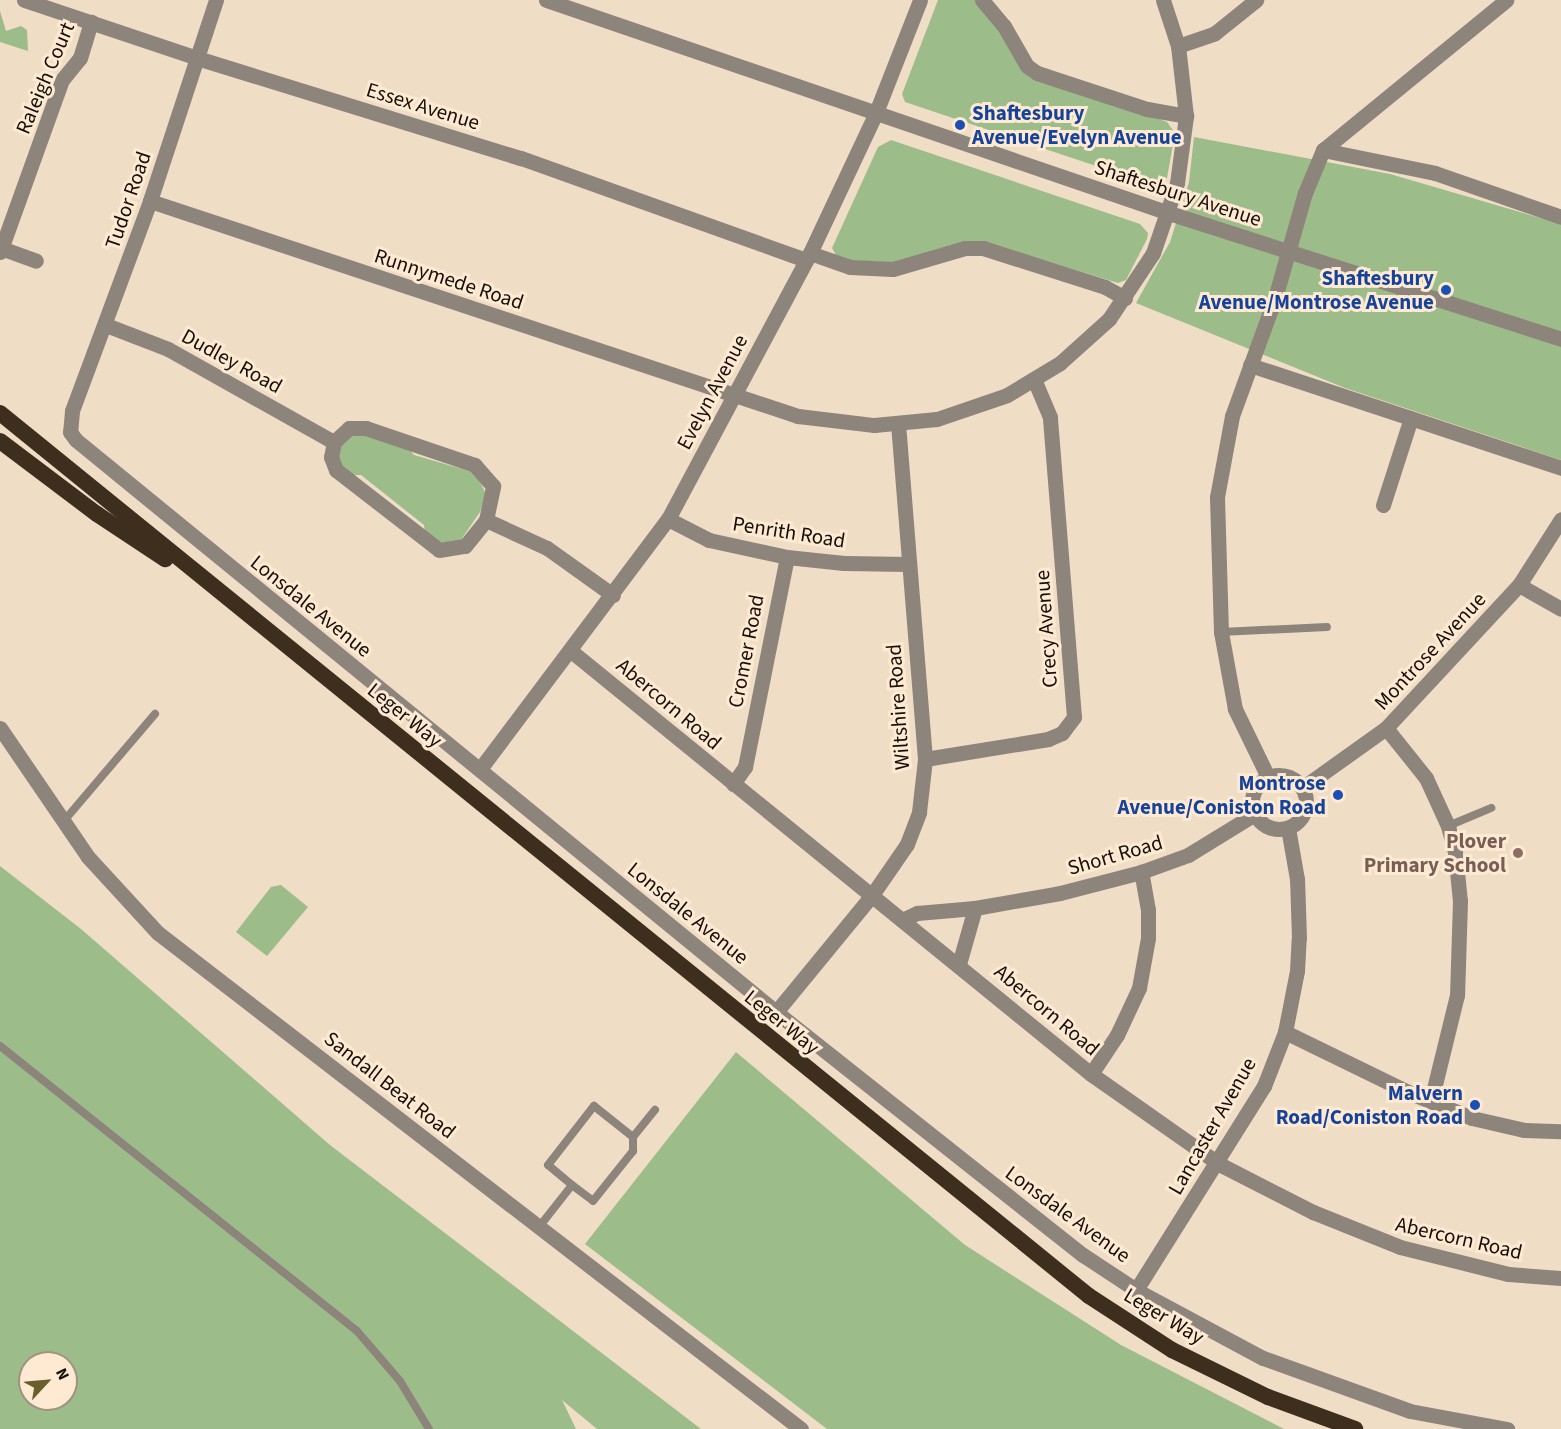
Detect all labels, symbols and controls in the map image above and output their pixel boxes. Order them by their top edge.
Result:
street label: Raleigh Court [10,18,80,138]
street label: Essex Avenue [363,77,483,135]
place label: Shaftesbury Avenue/Evelyn Avenue [972,100,1182,150]
marker: Shaftesbury Avenue/Evelyn Avenue [953,118,967,132]
street label: Tudor Road [100,148,156,252]
street label: Shaftesbury Avenue [1091,154,1265,232]
street label: Runnymede Road [371,243,527,315]
place label: Shaftesbury Avenue/Montrose Avenue [1199,265,1434,315]
marker: Shaftesbury Avenue/Montrose Avenue [1439,283,1453,297]
street label: Dudley Road [177,323,287,399]
street label: Evelyn Avenue [671,330,753,454]
street label: Penrith Road [731,511,847,553]
street label: Lonsdale Avenue [245,549,377,663]
street label: Crecy Avenue [1029,569,1063,689]
street label: Montrose Avenue [1369,587,1491,715]
street label: Cromer Road [723,592,769,710]
street label: Wiltshire Road [881,643,915,771]
street label: Abercorn Road [611,653,727,755]
street label: Leger Way [363,677,447,753]
place label: Montrose Avenue/Coniston Road [1118,770,1326,820]
marker: Montrose Avenue/Coniston Road [1331,788,1345,802]
place label: Plover Primary School [1364,828,1506,878]
street label: Short Road [1065,829,1165,881]
marker: Plover Primary School [1511,846,1525,860]
street label: Lonsdale Avenue [622,856,754,970]
street label: Abercorn Road [989,959,1105,1061]
street label: Leger Way [740,984,824,1060]
street label: Sandall Beat Road [319,1026,461,1144]
street label: Lancaster Avenue [1163,1053,1261,1199]
place label: Malvern Road/Coniston Road [1276,1080,1463,1130]
marker: Malvern Road/Coniston Road [1468,1098,1482,1112]
street label: Lonsdale Avenue [1001,1160,1135,1268]
street label: Abercorn Road [1393,1211,1525,1265]
street label: Leger Way [1119,1282,1209,1350]
north arrow [18,1351,78,1411]
text: N [50,1364,75,1384]

